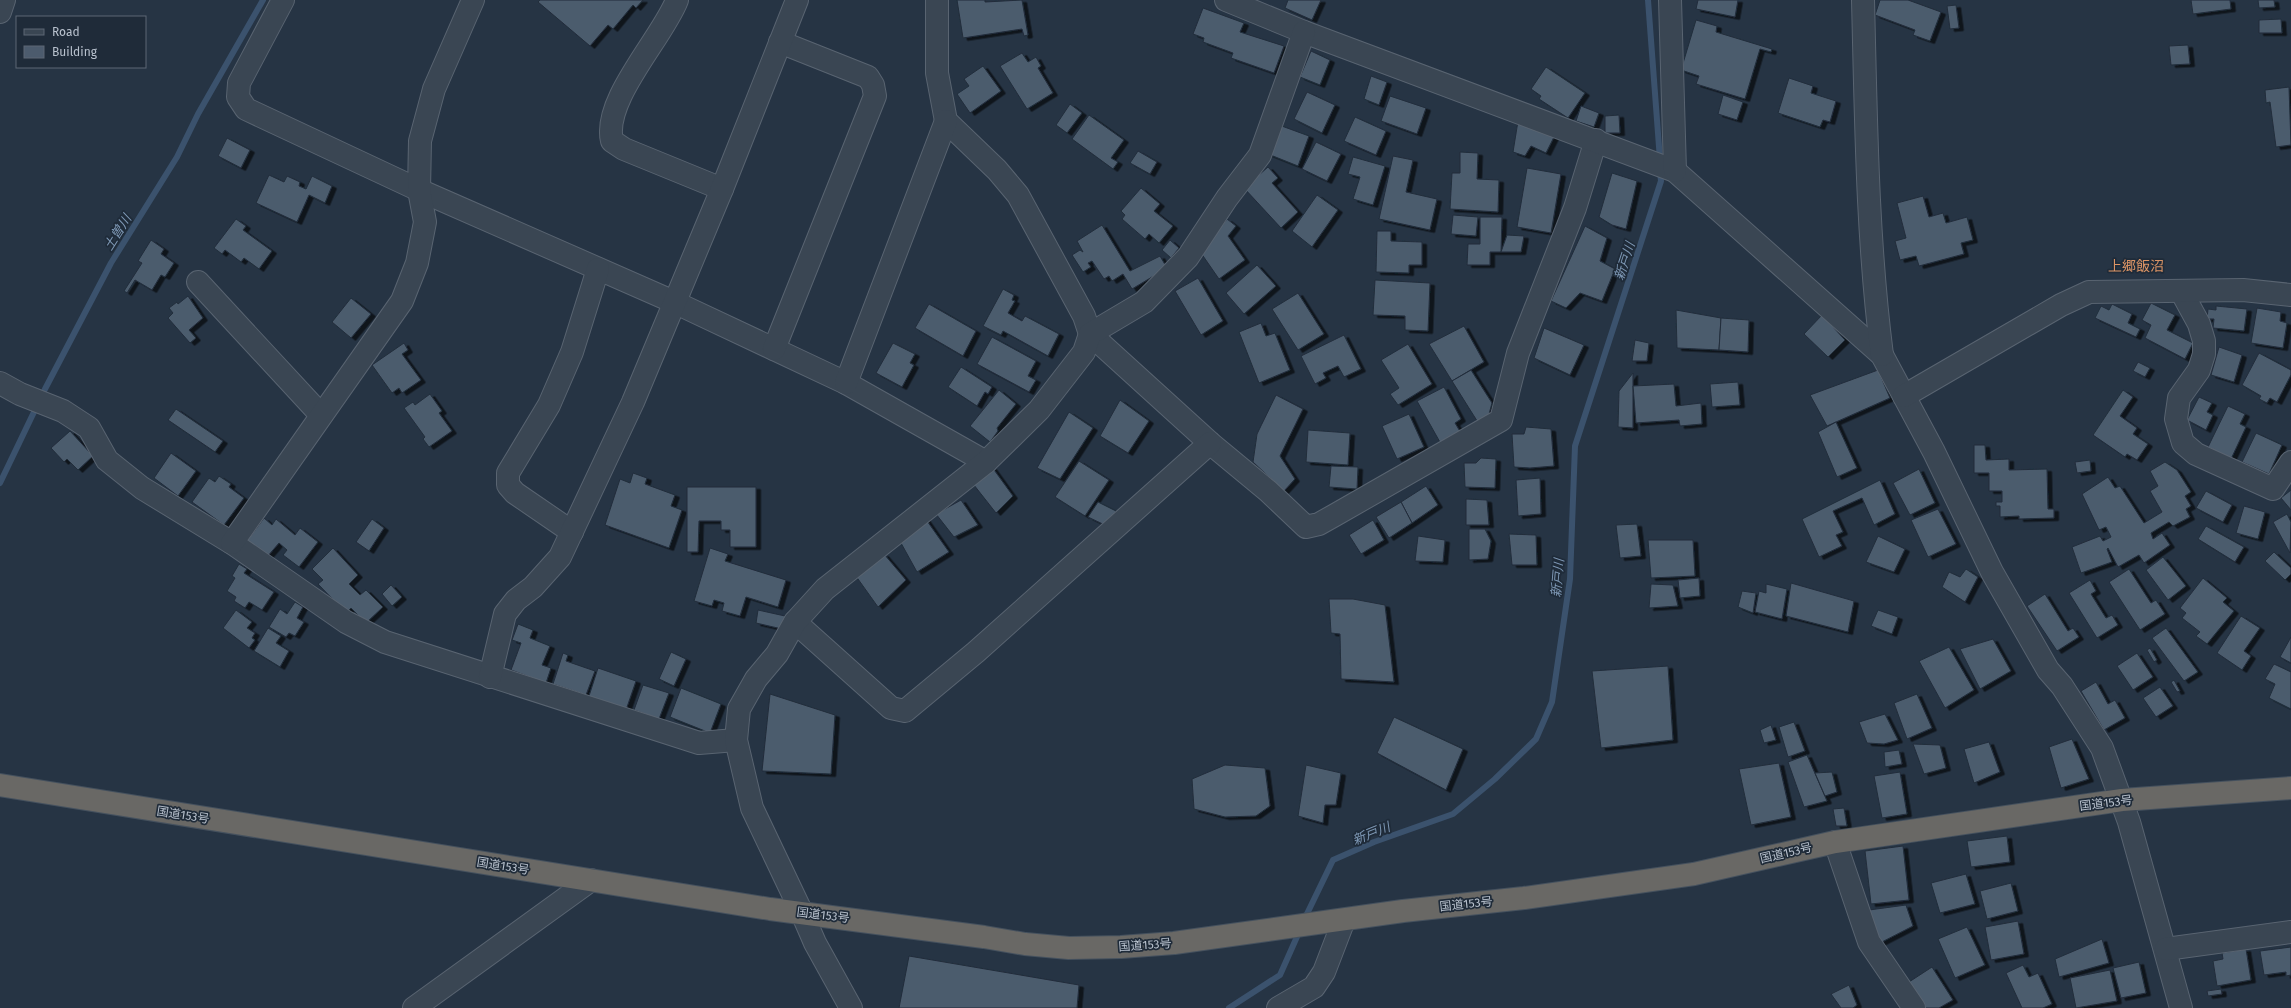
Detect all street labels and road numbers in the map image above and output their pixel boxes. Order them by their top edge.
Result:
street label: 国道153号 [2079,793,2133,813]
street label: 国道153号 [156,804,210,826]
street label: 国道153号 [1759,840,1813,866]
street label: 国道153号 [476,855,530,877]
street label: 国道153号 [1439,894,1493,914]
street label: 国道153号 [796,905,850,925]
street label: 国道153号 [1118,936,1172,954]

